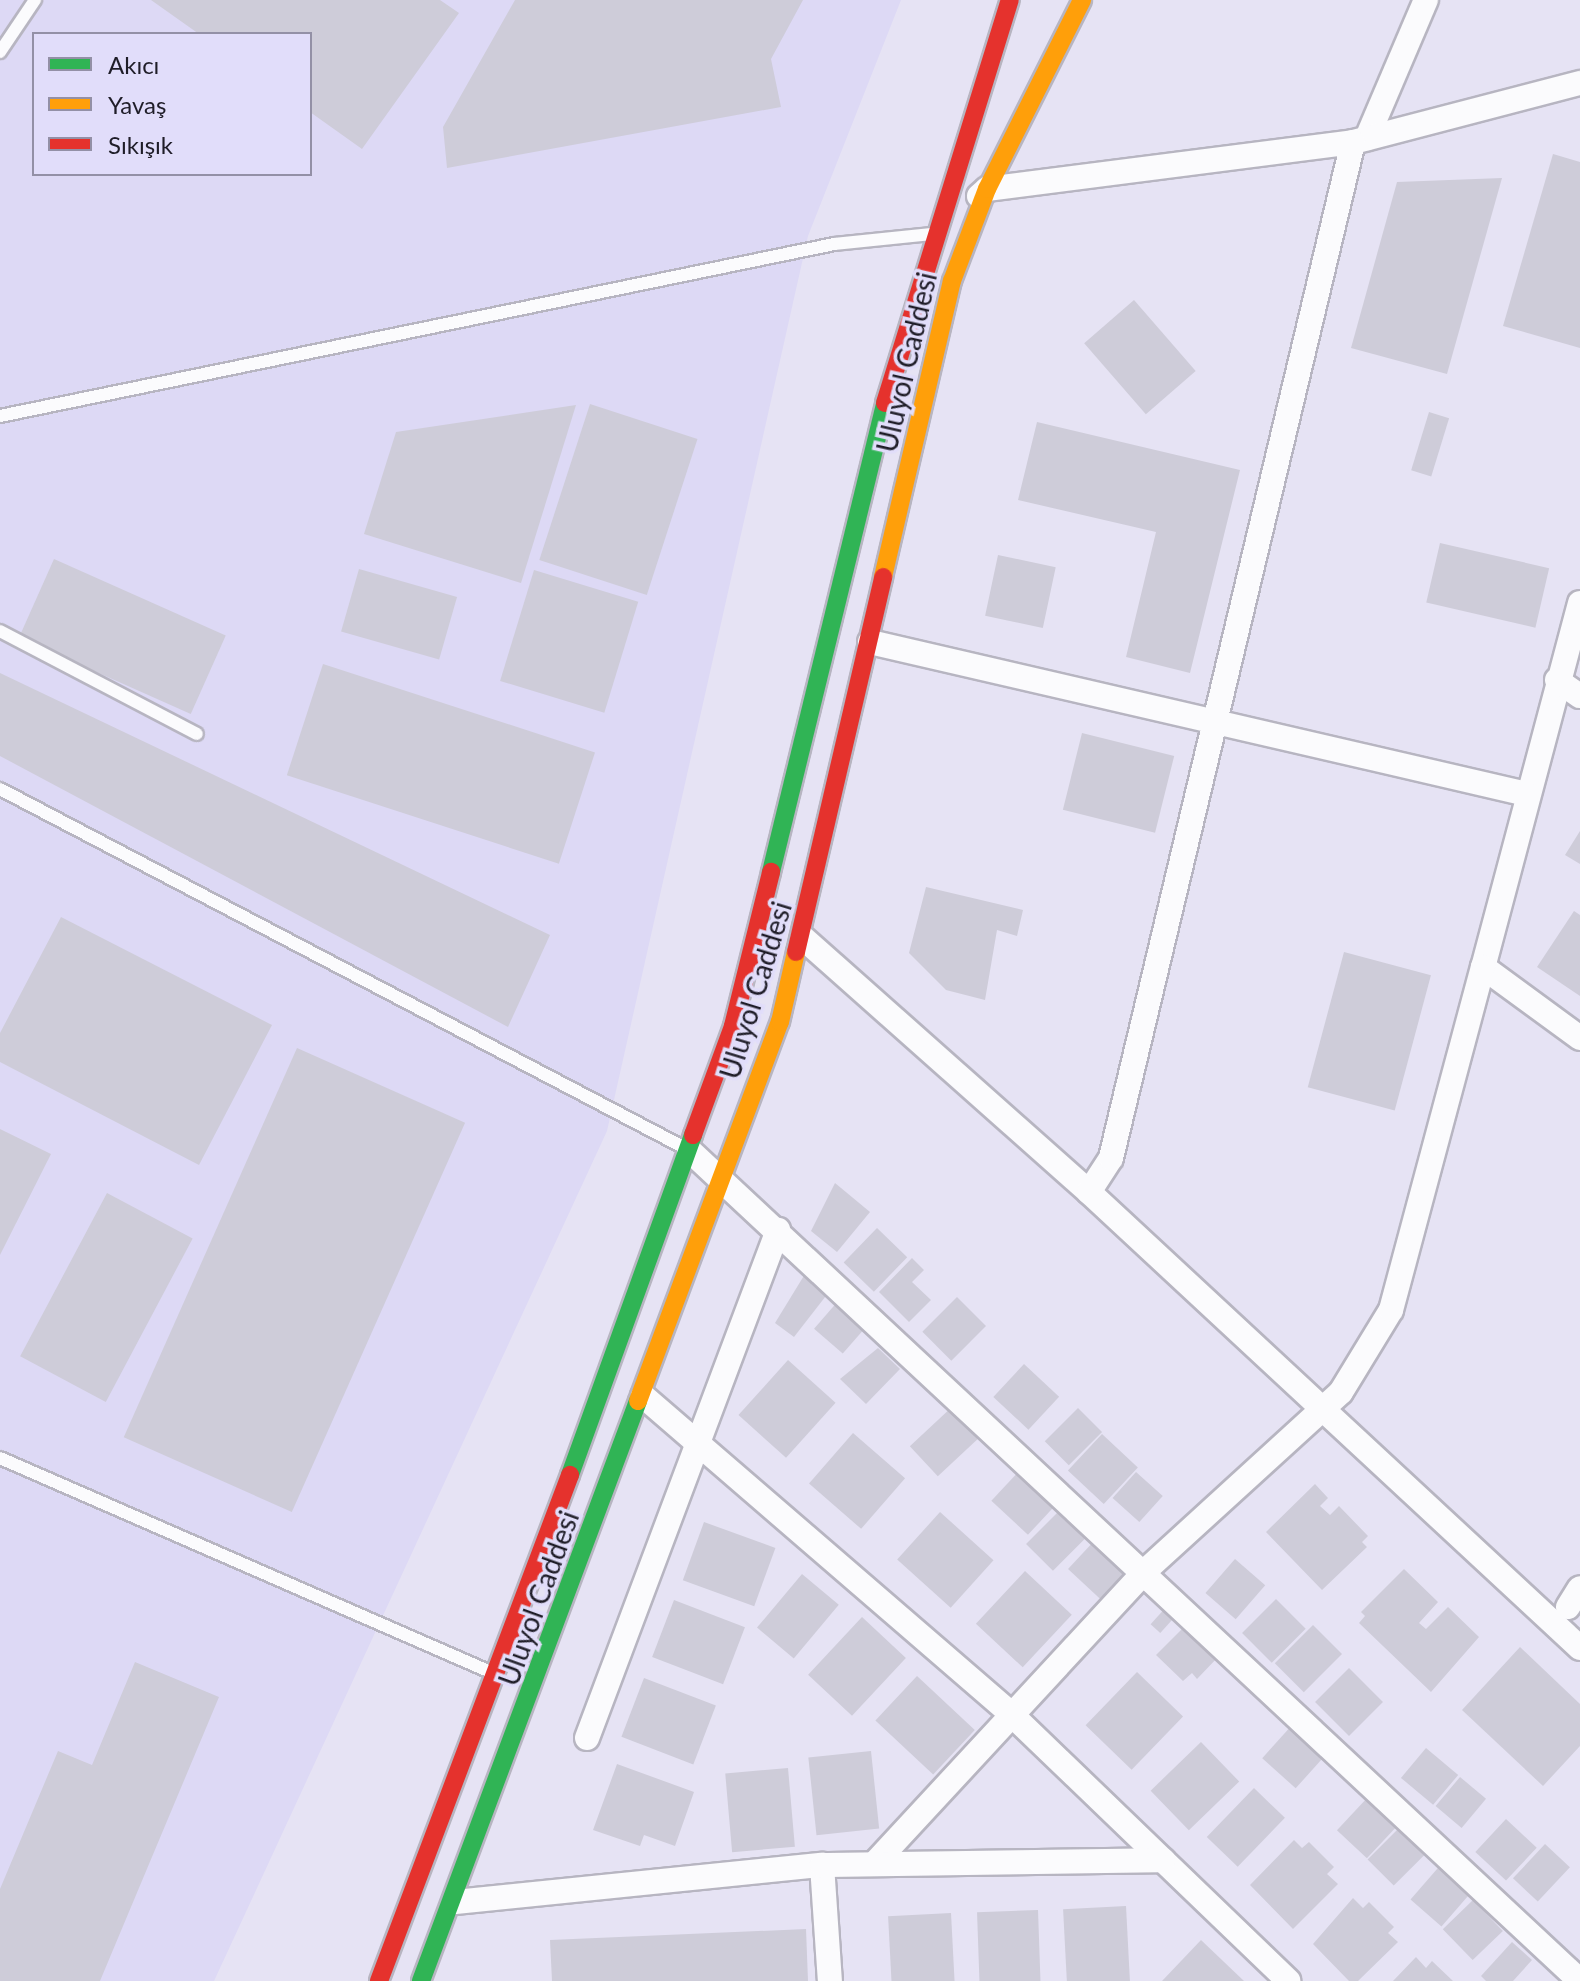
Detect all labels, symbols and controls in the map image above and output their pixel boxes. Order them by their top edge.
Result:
legend [32,32,312,176]
text: Akıcı [108,50,159,79]
text: Yavaş [108,90,166,119]
text: Sıkışık [108,130,173,159]
street label: Uluyol Caddesi [869,269,943,455]
street label: Uluyol Caddesi [712,897,798,1083]
street label: Uluyol Caddesi [491,1506,585,1690]

